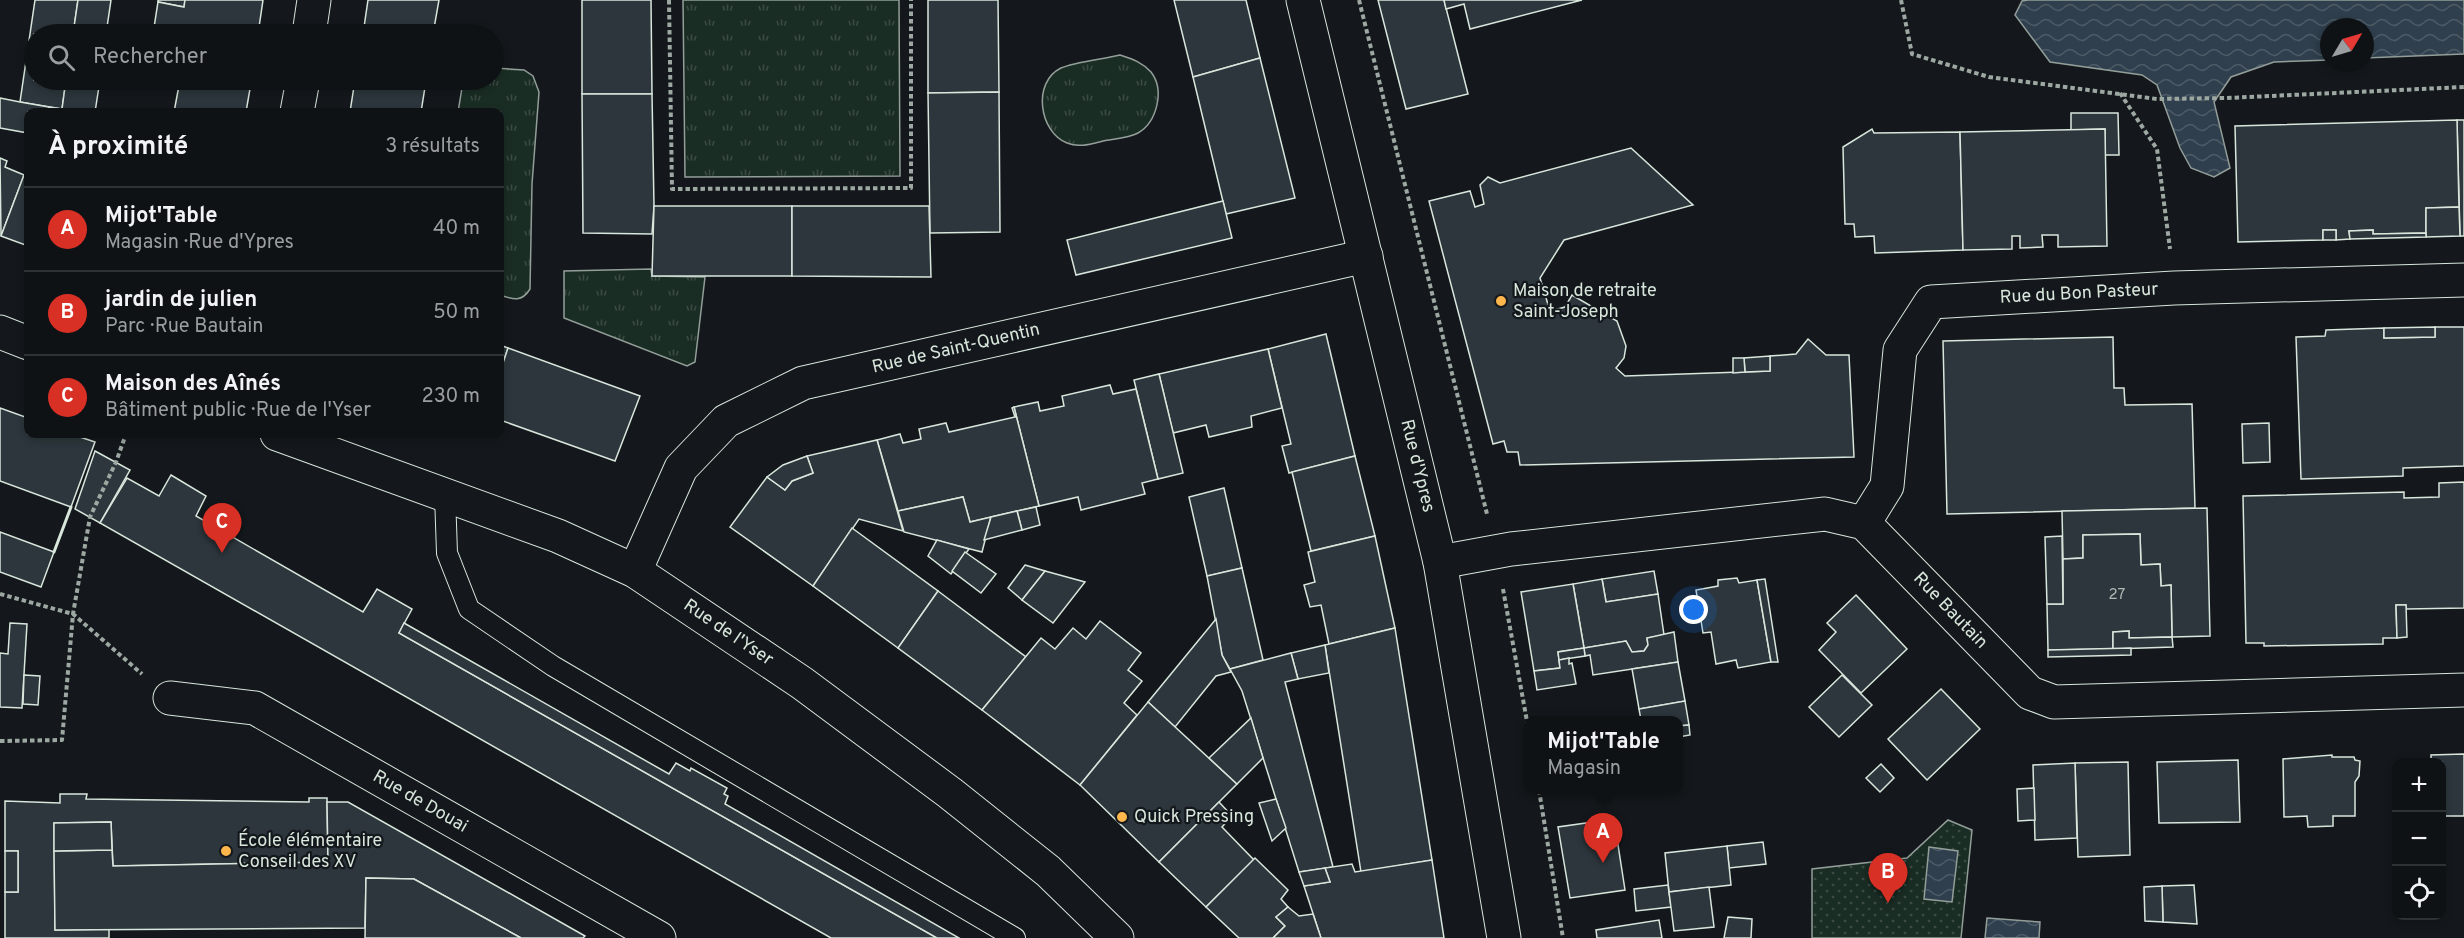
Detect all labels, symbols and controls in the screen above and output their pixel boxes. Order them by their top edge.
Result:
north arrow [2320,18,2374,72]
search box [24,24,504,90]
icon: search [45,41,78,74]
text: Rechercher [93,44,207,71]
text: À proximité [48,131,188,164]
text: 3 résultats [385,134,480,160]
text: Mijot'Table [105,203,218,230]
text: A [60,216,75,242]
text: 40 m [433,216,480,242]
text: Magasin · Rue d'Ypres [105,230,294,256]
street label: Rue du Bon Pasteur [1999,278,2159,310]
place label: Maison de retraite Saint-Joseph [1513,280,1657,324]
text: jardin de julien [105,287,257,314]
marker: Maison de retraite Saint-Joseph [1494,294,1508,308]
text: B [61,300,74,326]
text: 50 m [433,300,480,326]
text: Parc · Rue Bautain [105,314,264,340]
street label: Rue de Saint-Quentin [870,318,1042,380]
text: Maison des Aînés [105,371,281,398]
text: C [61,384,74,410]
text: 230 m [421,384,480,410]
text: Bâtiment public · Rue de l'Yser [105,398,371,424]
street label: Rue d'Ypres [1394,417,1440,515]
pin: C [202,504,242,553]
street label: Rue Bautain [1908,568,1992,654]
house number: 27 [2109,586,2126,605]
street label: Rue de l'Yser [679,594,777,672]
your location [1679,595,1708,624]
popup [1524,716,1683,794]
text: Mijot'Table [1547,729,1660,756]
text: Magasin [1547,756,1621,782]
map controls [2392,758,2446,920]
button: + [2392,758,2446,812]
street label: Rue de Douai [368,766,472,838]
place label: Quick Pressing [1134,806,1254,829]
marker: Quick Pressing [1115,810,1129,824]
button: − [2392,812,2446,866]
pin: A [1584,814,1622,863]
place label: École élémentaire Conseil des XV [238,828,382,874]
marker: École élémentaire Conseil des XV [219,844,233,858]
pin: B [1868,854,1908,903]
button: locate [2392,866,2446,920]

